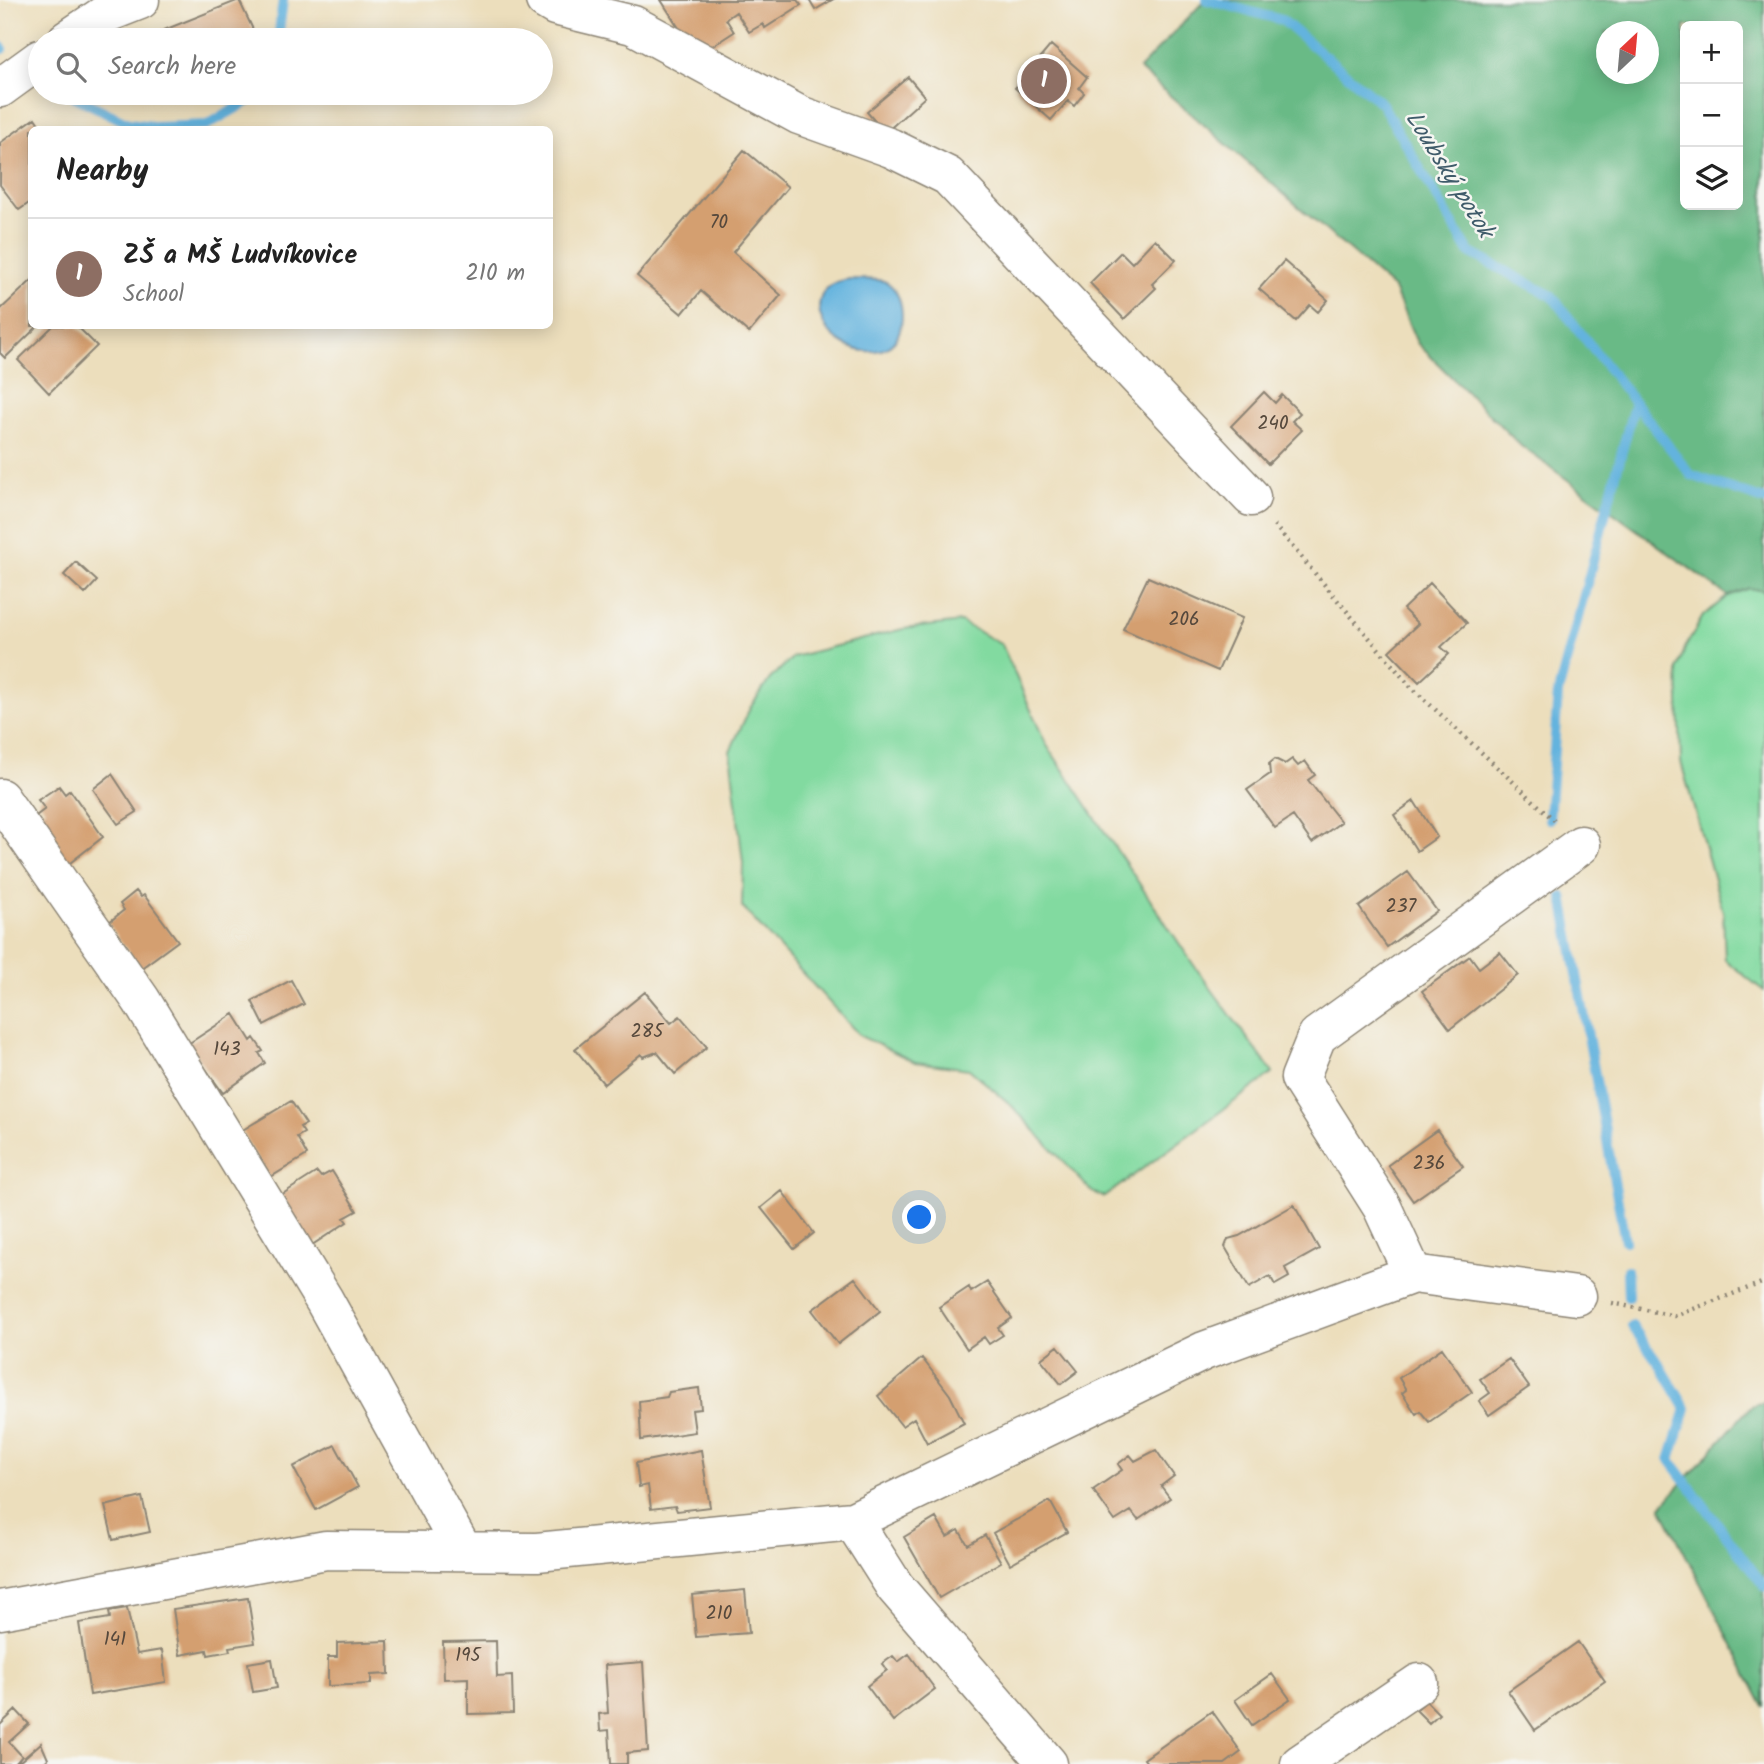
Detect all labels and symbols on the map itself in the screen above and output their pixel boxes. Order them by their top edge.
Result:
north arrow [1596,21,1659,84]
pin: 1 [1021,55,1067,107]
water label: Loubský potok [1394,103,1505,249]
house number: 70 [710,208,728,238]
house number: 240 [1257,409,1289,439]
house number: 206 [1168,605,1200,635]
house number: 237 [1386,892,1418,922]
house number: 285 [631,1017,665,1047]
house number: 143 [213,1035,241,1065]
house number: 236 [1413,1149,1445,1179]
your location [902,1200,936,1234]
house number: 210 [706,1599,732,1629]
house number: 141 [104,1625,126,1655]
house number: 195 [455,1641,483,1671]

